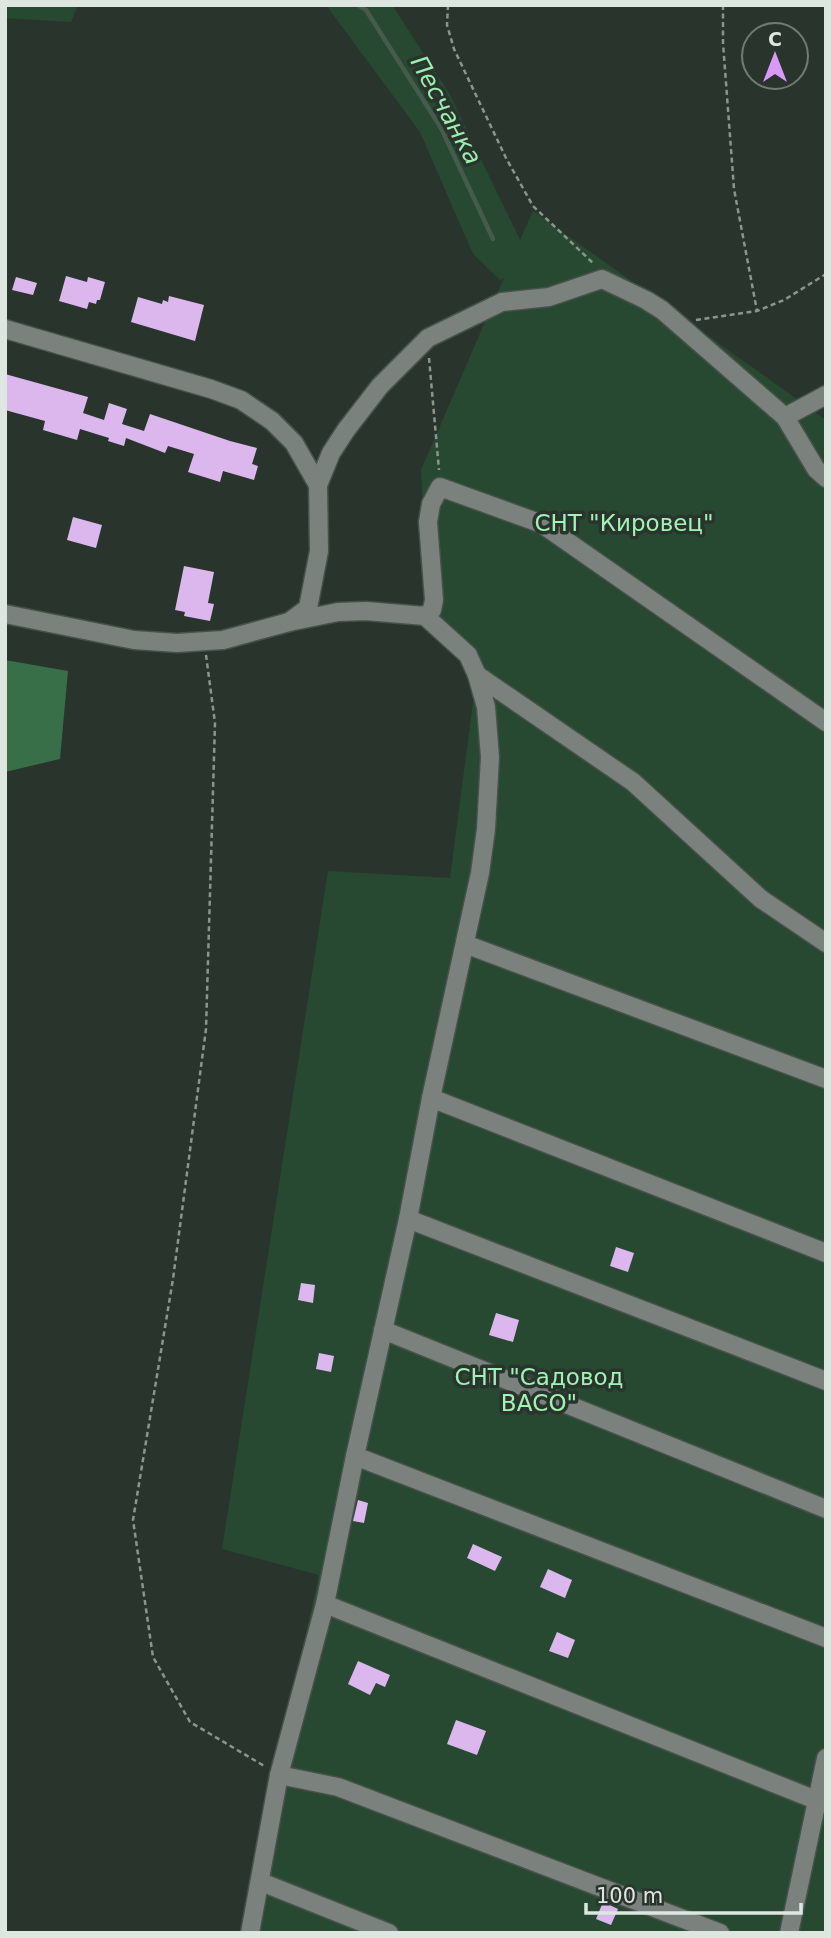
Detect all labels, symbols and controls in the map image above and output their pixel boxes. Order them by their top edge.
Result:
north arrow [740,21,810,91]
text: С [768,28,782,50]
water label: Песчанка [405,51,487,169]
park label: СНТ "Кировец" [534,510,714,536]
park label: СНТ "Садовод ВАСО" [455,1364,623,1416]
scale bar [586,1871,801,1915]
text: 100 m [596,1884,663,1908]

